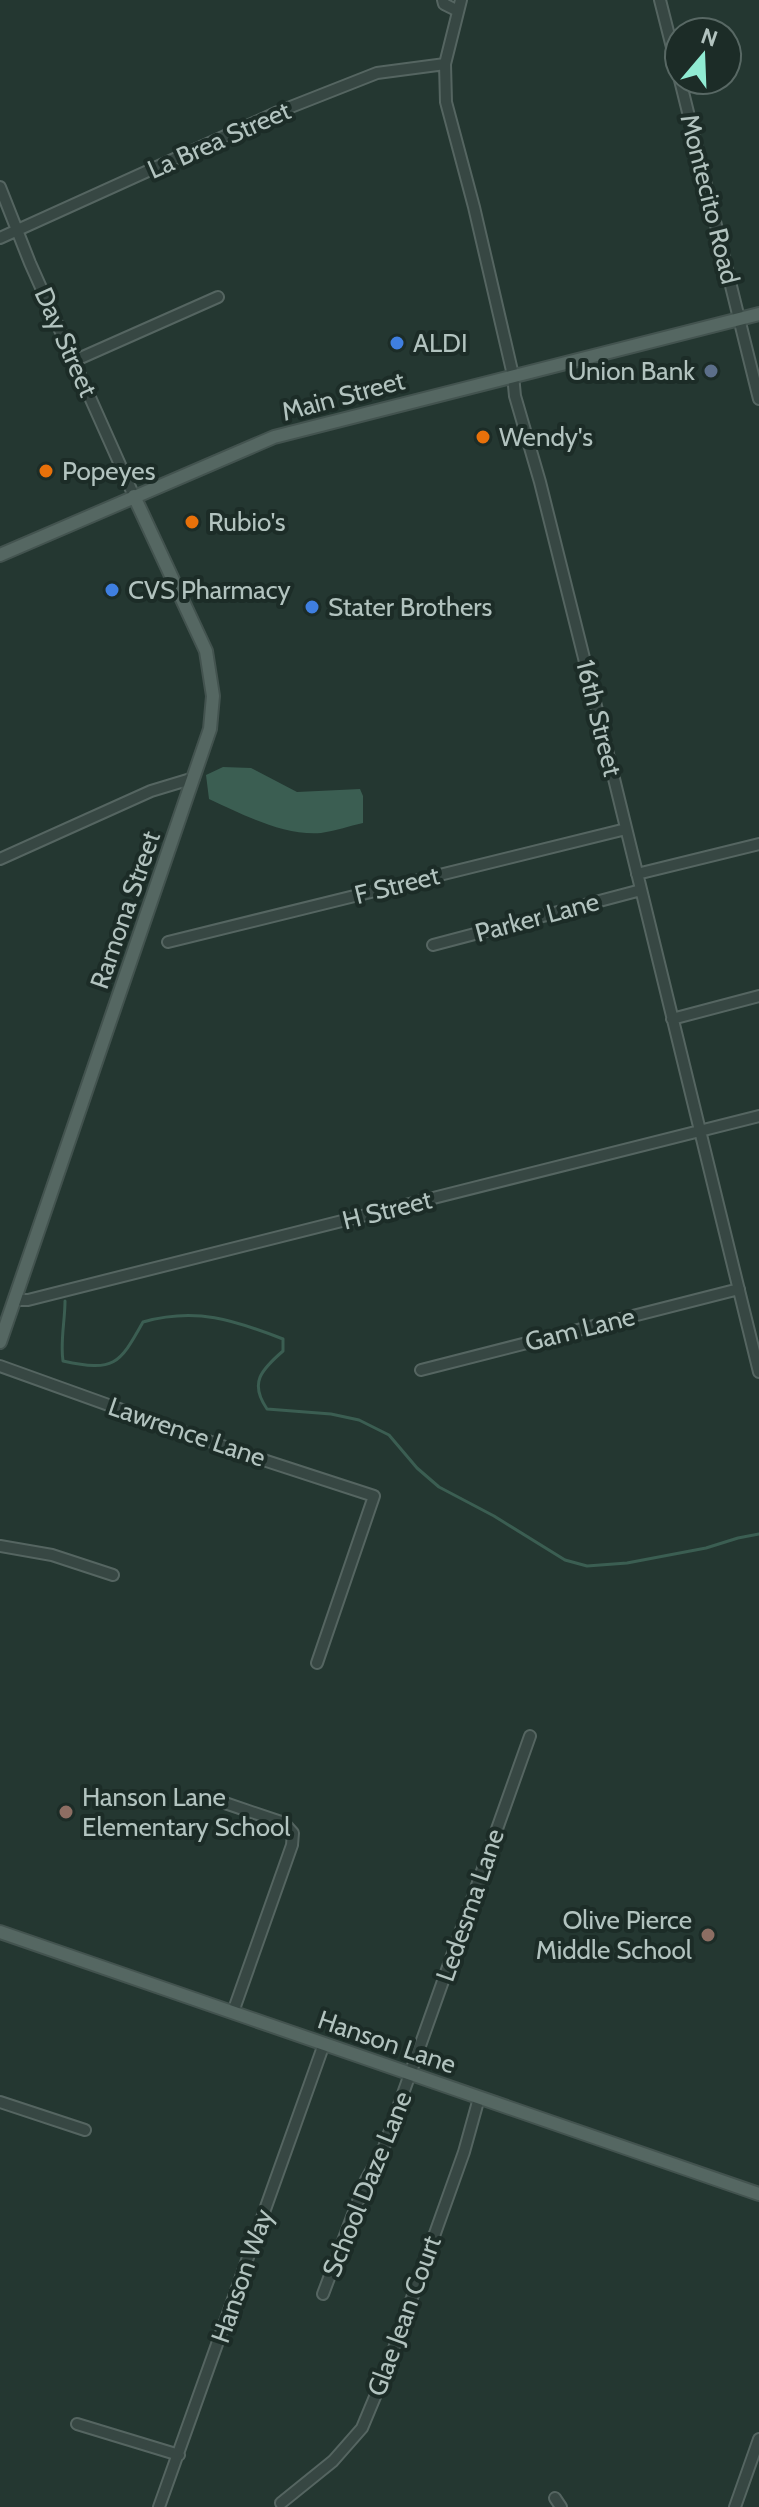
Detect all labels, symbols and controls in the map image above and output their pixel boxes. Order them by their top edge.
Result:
north arrow [663,16,743,96]
text: N [698,22,721,53]
street label: La Brea Street [143,94,296,186]
street label: Montecito Road [673,111,747,287]
street label: Day Street [28,282,104,402]
place label: ALDI [413,327,468,359]
marker: ALDI [388,334,406,352]
place label: Union Bank [568,355,695,387]
marker: Union Bank [702,362,720,380]
street label: Main Street [278,364,408,428]
place label: Wendy's [499,421,593,453]
marker: Wendy's [474,428,492,446]
place label: Popeyes [62,455,156,487]
marker: Popeyes [37,462,55,480]
place label: Rubio's [208,506,286,538]
marker: Rubio's [183,513,201,531]
place label: CVS Pharmacy [128,574,291,606]
marker: CVS Pharmacy [103,581,121,599]
place label: Stater Brothers [328,591,493,623]
marker: Stater Brothers [303,598,321,616]
street label: 16th Street [569,657,629,780]
street label: Ramona Street [83,827,167,993]
street label: F Street [351,859,443,911]
street label: Parker Lane [472,885,602,949]
street label: H Street [339,1183,435,1237]
street label: Gam Lane [522,1300,638,1358]
street label: Lawrence Lane [104,1390,270,1474]
place label: Hanson Lane Elementary School [82,1781,290,1843]
marker: Hanson Lane Elementary School [57,1803,75,1821]
street label: Ledesma Lane [429,1825,511,1985]
place label: Olive Pierce Middle School [536,1904,692,1966]
marker: Olive Pierce Middle School [699,1926,717,1944]
street label: Hanson Lane [314,2003,460,2081]
street label: School Daze Lane [315,2087,419,2281]
street label: Hanson Way [204,2205,280,2347]
street label: Glae Jean Court [360,2231,448,2400]

